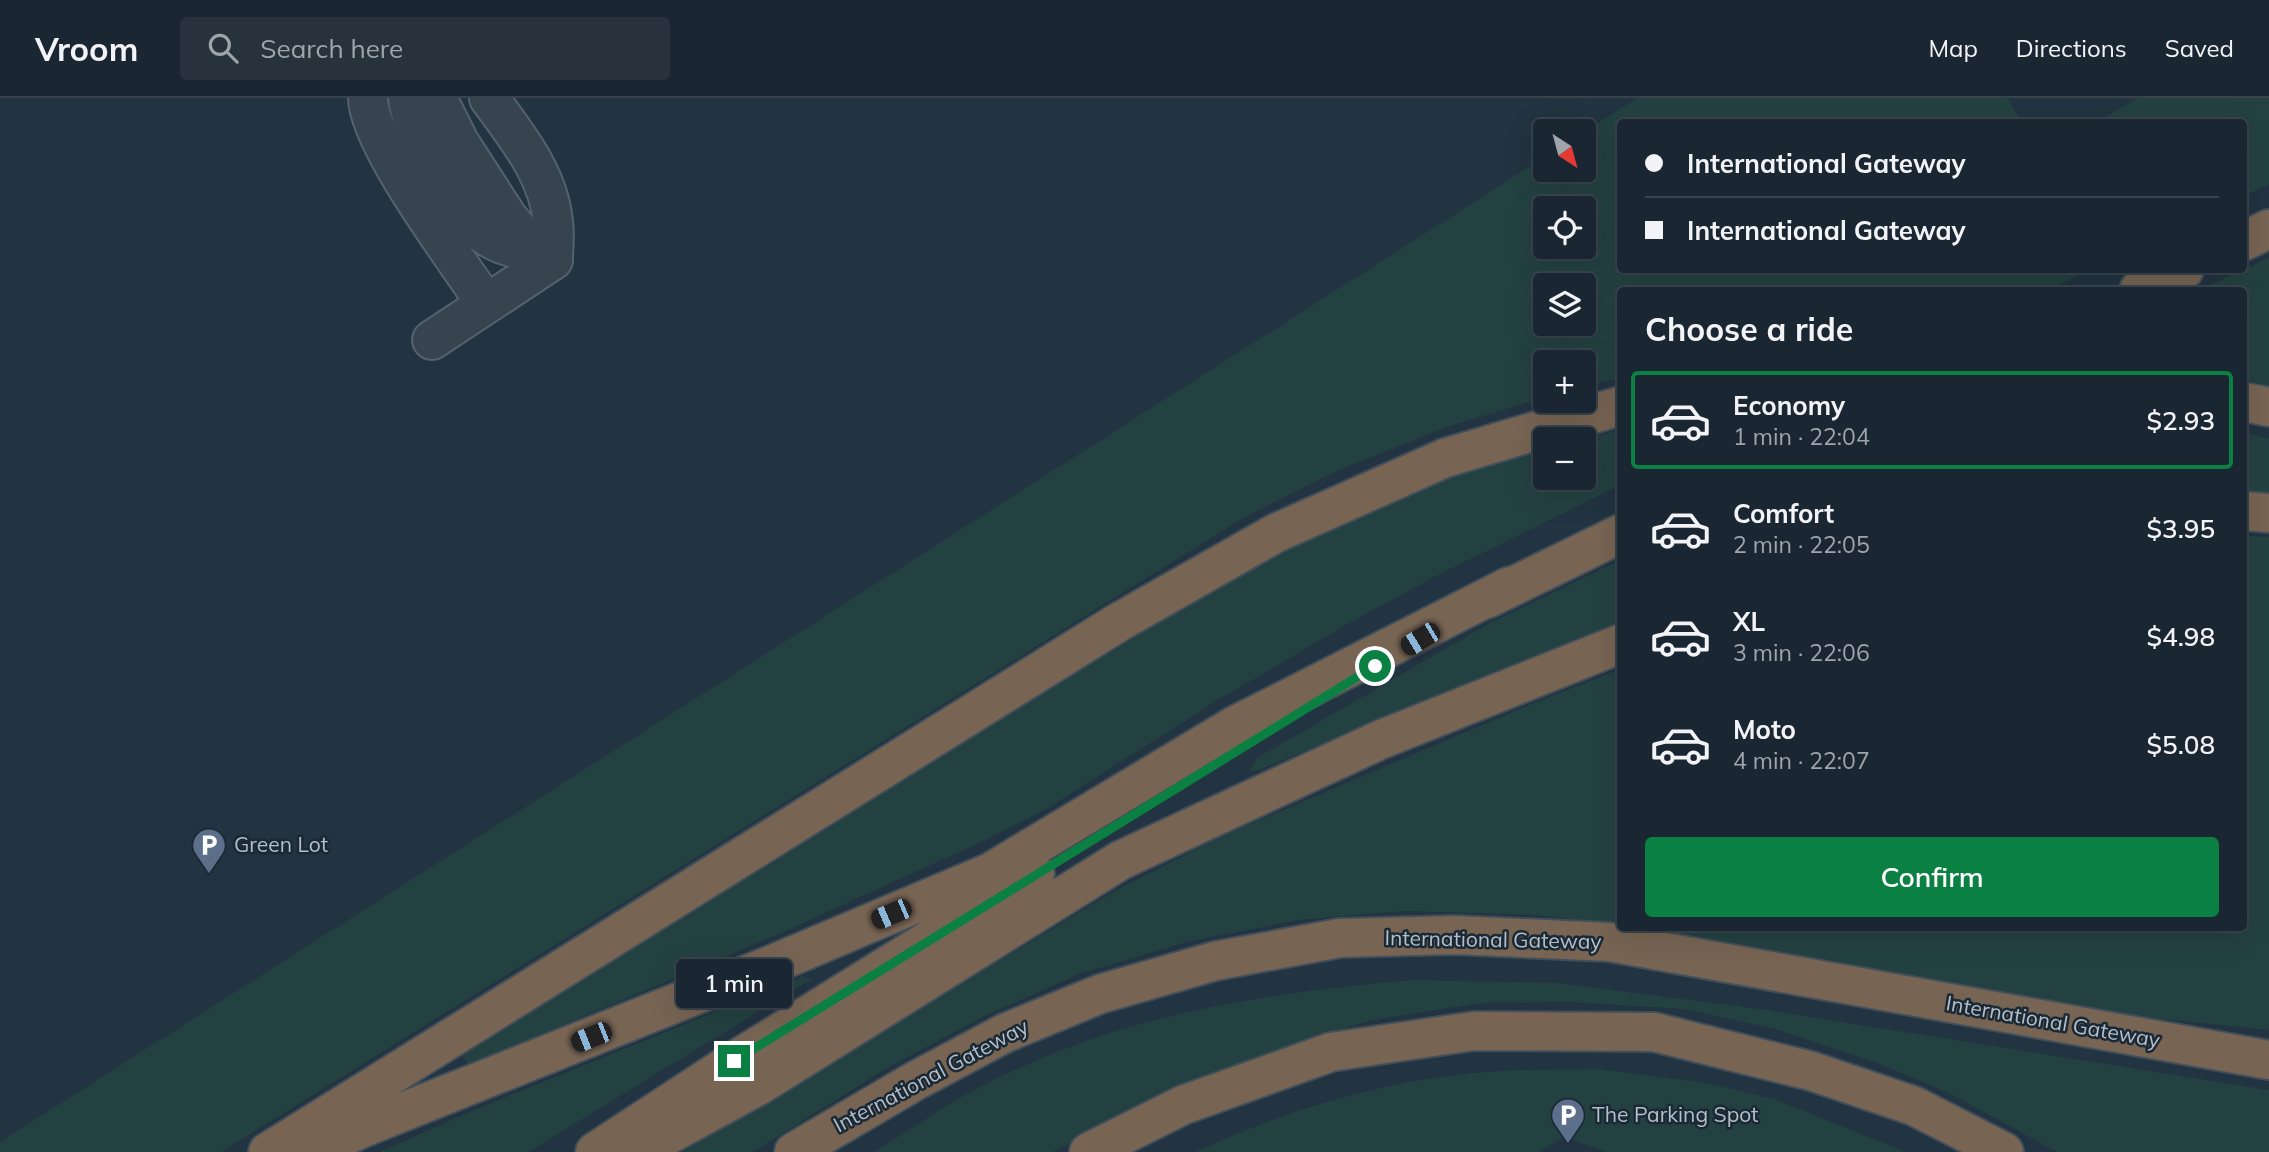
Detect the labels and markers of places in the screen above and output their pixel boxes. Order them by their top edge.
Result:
parking icon: Green Lot [190,826,228,875]
place label: Green Lot [234,831,328,857]
parking icon: The Parking Spot [1549,1096,1587,1145]
place label: The Parking Spot [1592,1101,1758,1127]

